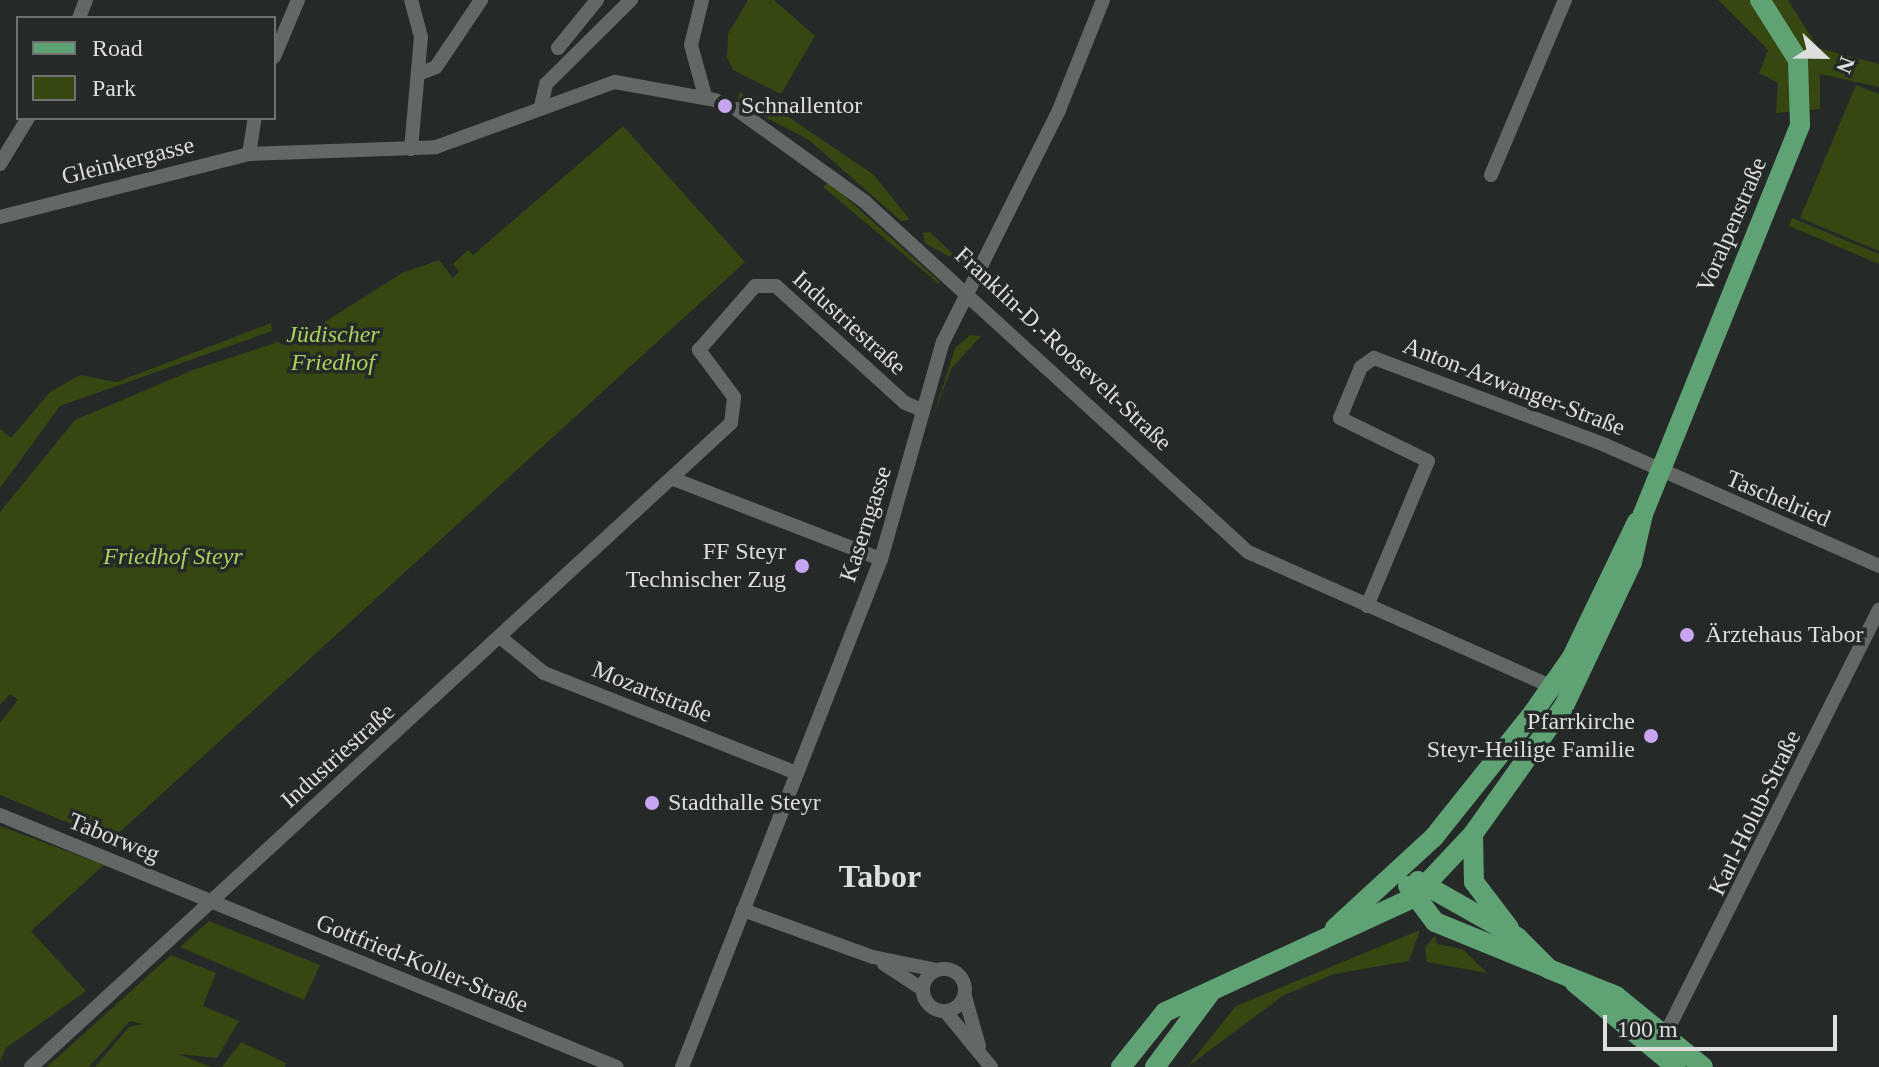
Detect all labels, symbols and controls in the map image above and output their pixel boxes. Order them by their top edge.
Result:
legend [16,16,276,120]
north arrow [1783,16,1863,96]
text: Road [92,35,143,61]
text: N [1831,53,1860,77]
text: Park [92,75,136,101]
place label: Schnallentor [741,92,862,120]
marker: Schnallentor [716,97,734,115]
street label: Gleinkergasse [59,131,197,191]
street label: Voralpenstraße [1691,153,1773,297]
street label: Franklin-D.-Roosevelt-Straße [949,241,1177,457]
street label: Industriestraße [786,265,912,381]
park label: Jüdischer Friedhof [286,321,380,377]
street label: Anton-Azwanger-Straße [1399,331,1629,443]
street label: Kaserngasse [834,463,898,585]
street label: Taschelried [1722,464,1834,534]
place label: FF Steyr Technischer Zug [626,538,786,594]
park label: Friedhof Steyr [103,543,243,571]
marker: FF Steyr Technischer Zug [793,557,811,575]
place label: Ärztehaus Tabor [1705,621,1864,649]
marker: Ärztehaus Tabor [1676,624,1698,646]
street label: Mozartstraße [588,655,716,729]
street label: Industriestraße [275,698,401,814]
place label: Pfarrkirche Steyr-Heilige Familie [1427,708,1635,764]
street label: Karl-Holub-Straße [1703,726,1807,900]
marker: Pfarrkirche Steyr-Heilige Familie [1642,727,1660,745]
place label: Stadthalle Steyr [668,789,821,817]
marker: Stadthalle Steyr [643,794,661,812]
street label: Taborweg [64,807,164,869]
district label: Tabor [839,857,921,895]
street label: Gottfried-Koller-Straße [312,908,532,1020]
scale bar [1607,999,1841,1049]
text: 100 m [1617,1016,1678,1042]

